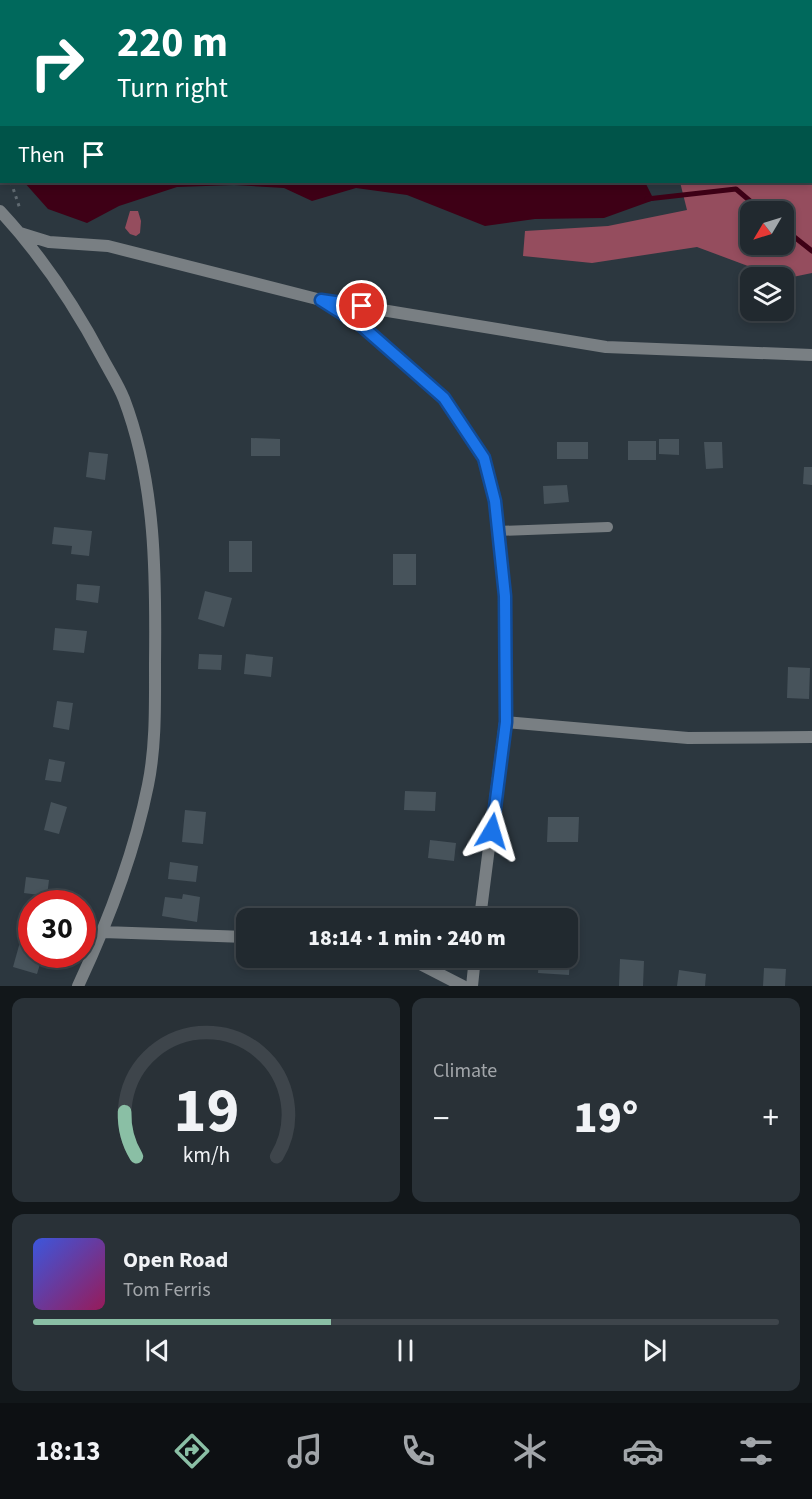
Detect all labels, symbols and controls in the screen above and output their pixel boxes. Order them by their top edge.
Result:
text: 220 m [117,13,228,73]
icon: right [18,24,96,102]
text: Turn right [117,69,228,108]
icon: arrive [77,138,110,171]
text: Then [18,139,65,171]
north arrow [740,201,794,255]
map controls [740,201,794,321]
button: layers [740,267,794,321]
pin [336,280,387,331]
icon: arrive [345,289,378,322]
position arrow [460,799,524,863]
speed limit sign: 30 [18,890,96,968]
text: 18:14 · 1 min · 240 m [308,922,506,954]
text: Climate [433,1057,497,1085]
text: 19 [173,1067,239,1156]
text: 19° [574,1086,638,1150]
text: − [433,1095,449,1142]
text: + [763,1095,779,1142]
text: km/h [182,1140,230,1171]
text: Open Road [123,1244,228,1276]
text: Tom Ferris [123,1276,211,1304]
icon: previous [141,1334,174,1367]
icon: pause [389,1334,422,1367]
icon: next [638,1334,671,1367]
icon: directions [171,1430,213,1472]
icon: music [284,1430,326,1472]
icon: phone [397,1430,439,1472]
icon: climate [509,1430,551,1472]
icon: car [622,1430,664,1472]
icon: filters [735,1430,777,1472]
text: 18:13 [35,1432,100,1471]

